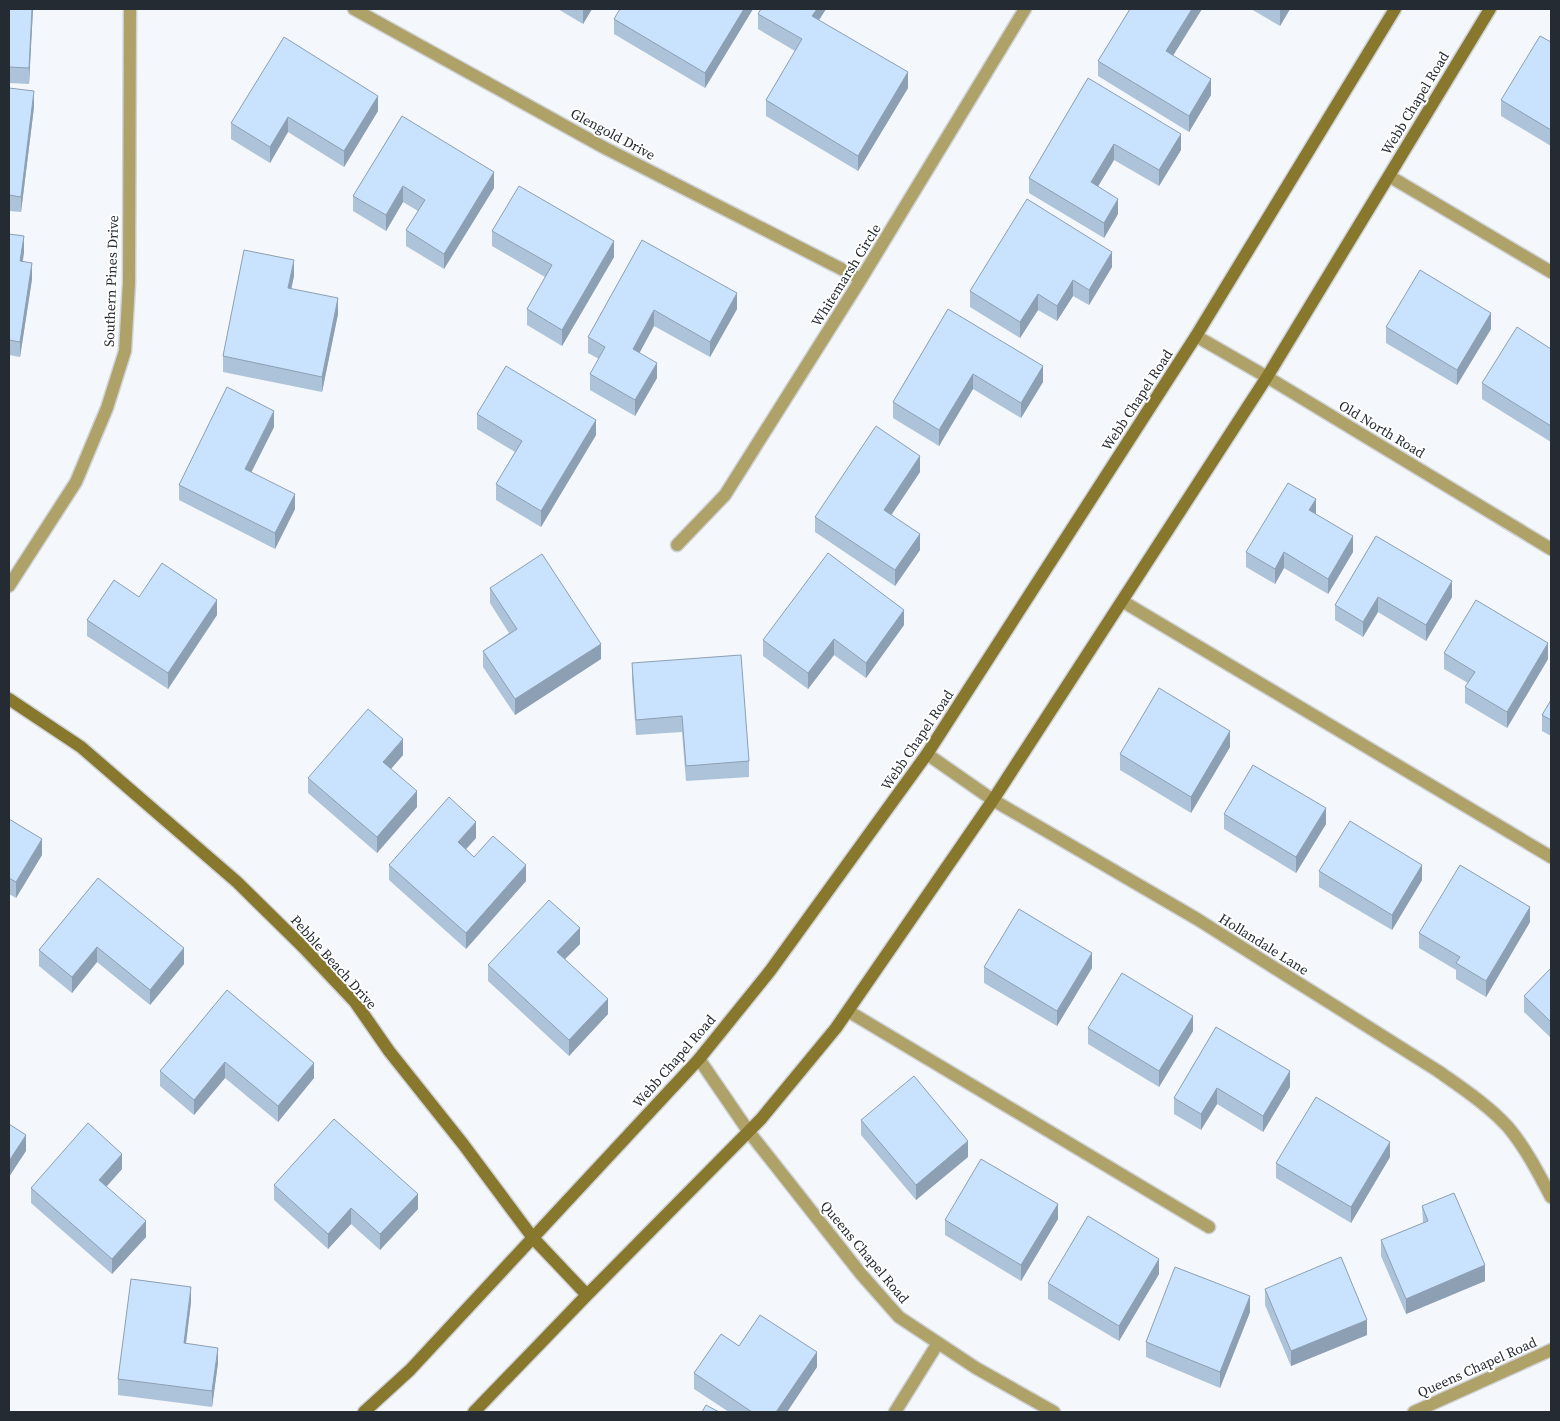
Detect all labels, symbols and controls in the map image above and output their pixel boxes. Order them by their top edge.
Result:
street label: Webb Chapel Road [1376,48,1454,158]
street label: Glengold Drive [567,103,659,165]
street label: Southern Pines Drive [99,215,123,347]
street label: Whitemarsh Circle [806,220,886,330]
street label: Webb Chapel Road [1097,345,1177,455]
street label: Old North Road [1335,395,1429,463]
street label: Webb Chapel Road [876,686,958,794]
street label: Hollandale Lane [1215,908,1313,980]
street label: Pebble Beach Drive [286,911,382,1013]
street label: Webb Chapel Road [628,1010,720,1112]
street label: Queens Chapel Road [816,1196,914,1308]
street label: Queens Chapel Road [1414,1332,1540,1402]

